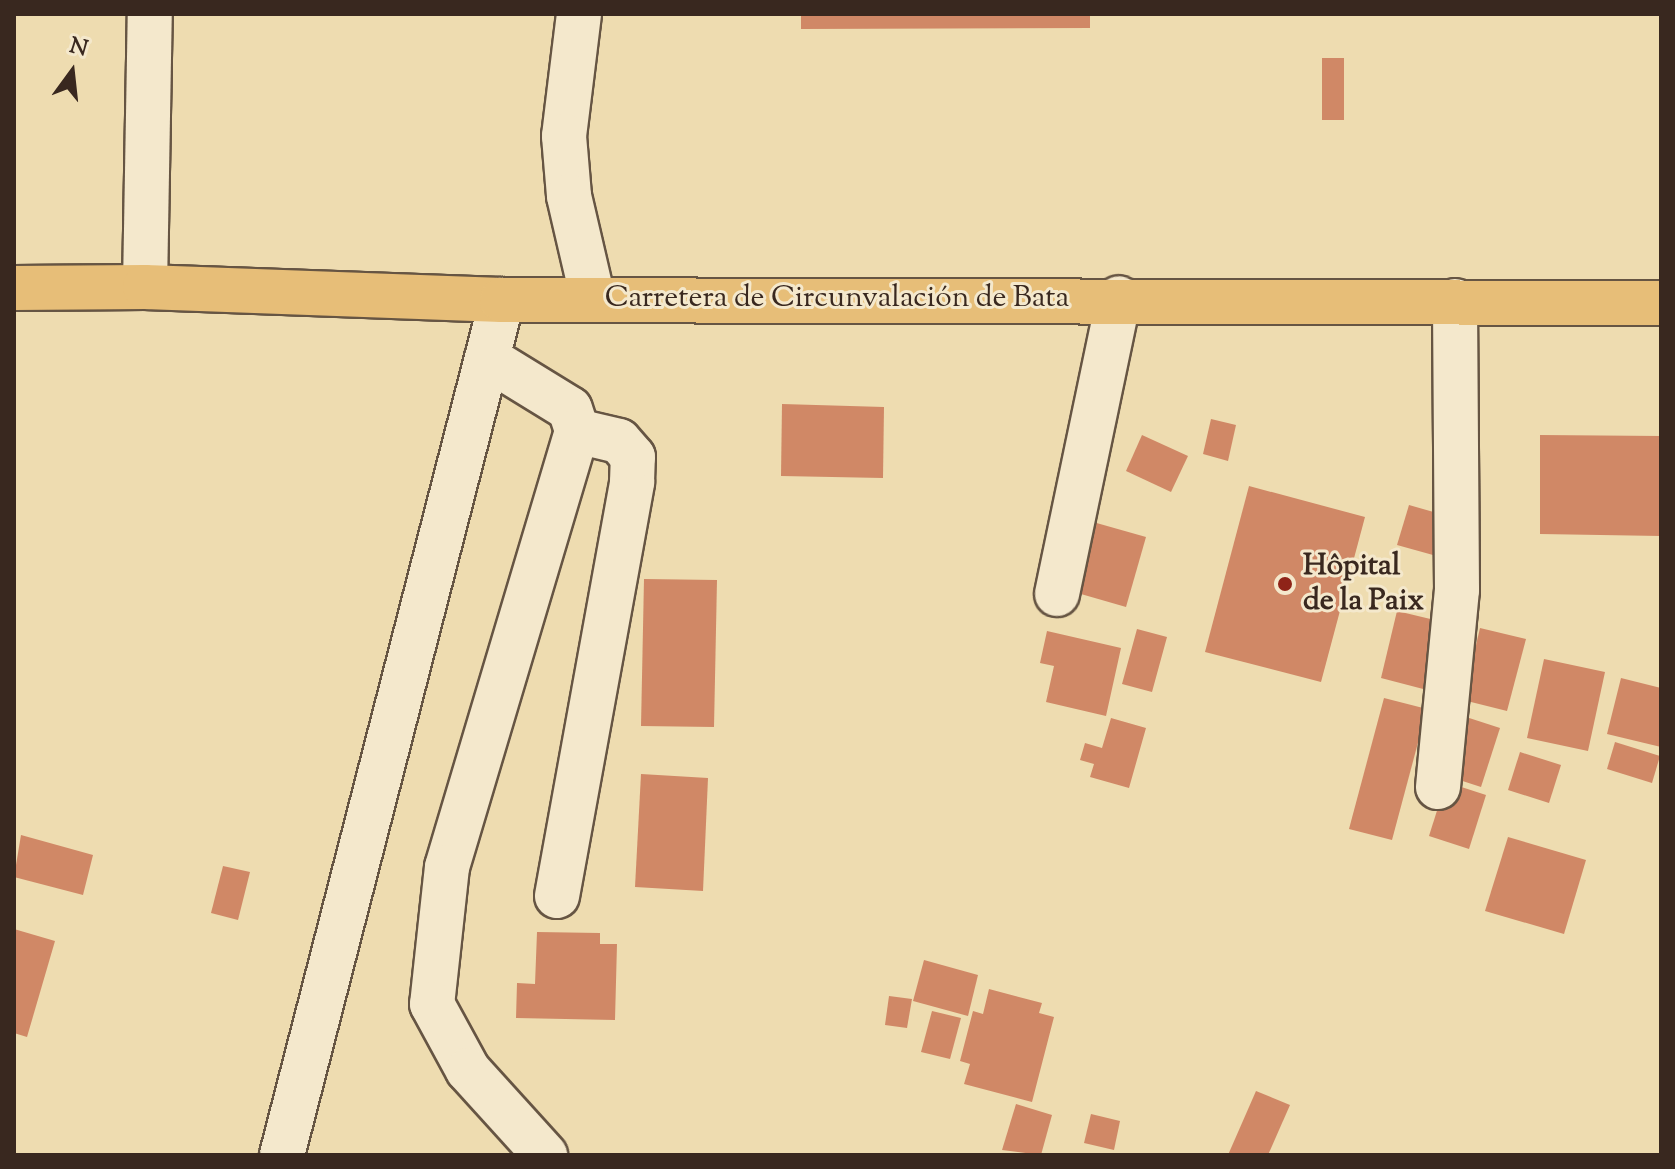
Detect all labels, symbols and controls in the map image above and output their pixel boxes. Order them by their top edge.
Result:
text: N [66,31,91,67]
north arrow [32,32,112,112]
street label: Carretera de Circunvalación de Bata [605,281,1069,317]
place label: Hôpital de la Paix [1303,549,1424,620]
marker: Hôpital de la Paix [1274,573,1296,595]

